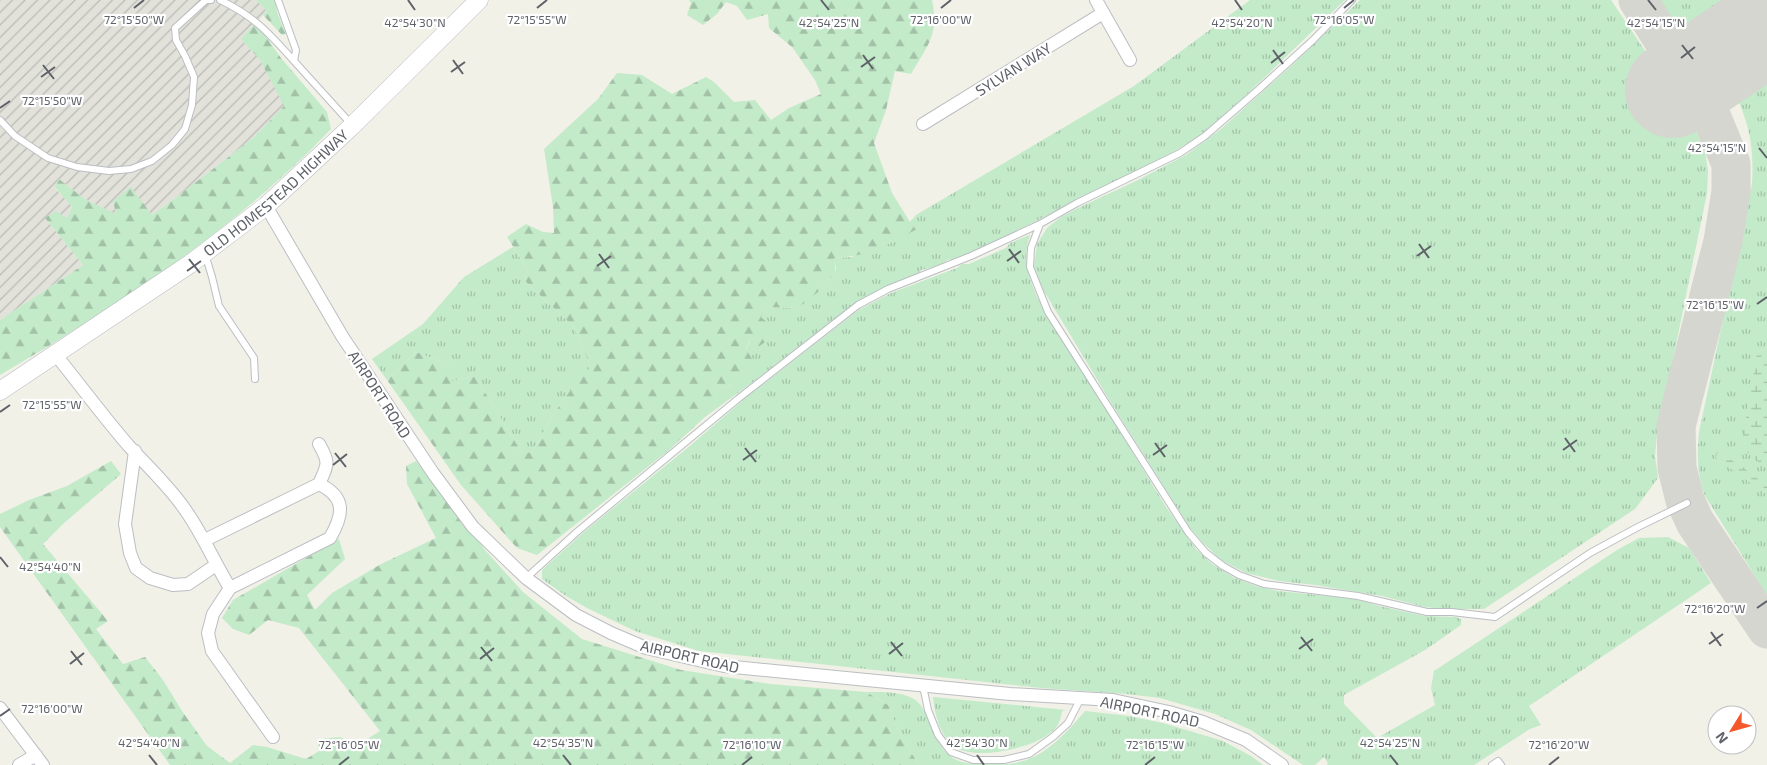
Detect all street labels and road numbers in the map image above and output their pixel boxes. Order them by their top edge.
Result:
street label: SYLVAN WAY [972,38,1055,99]
street label: OLD HOMESTEAD HIGHWAY [199,125,352,260]
street label: AIRPORT ROAD [345,347,415,441]
street label: AIRPORT ROAD [639,636,741,676]
street label: AIRPORT ROAD [1099,692,1201,730]

